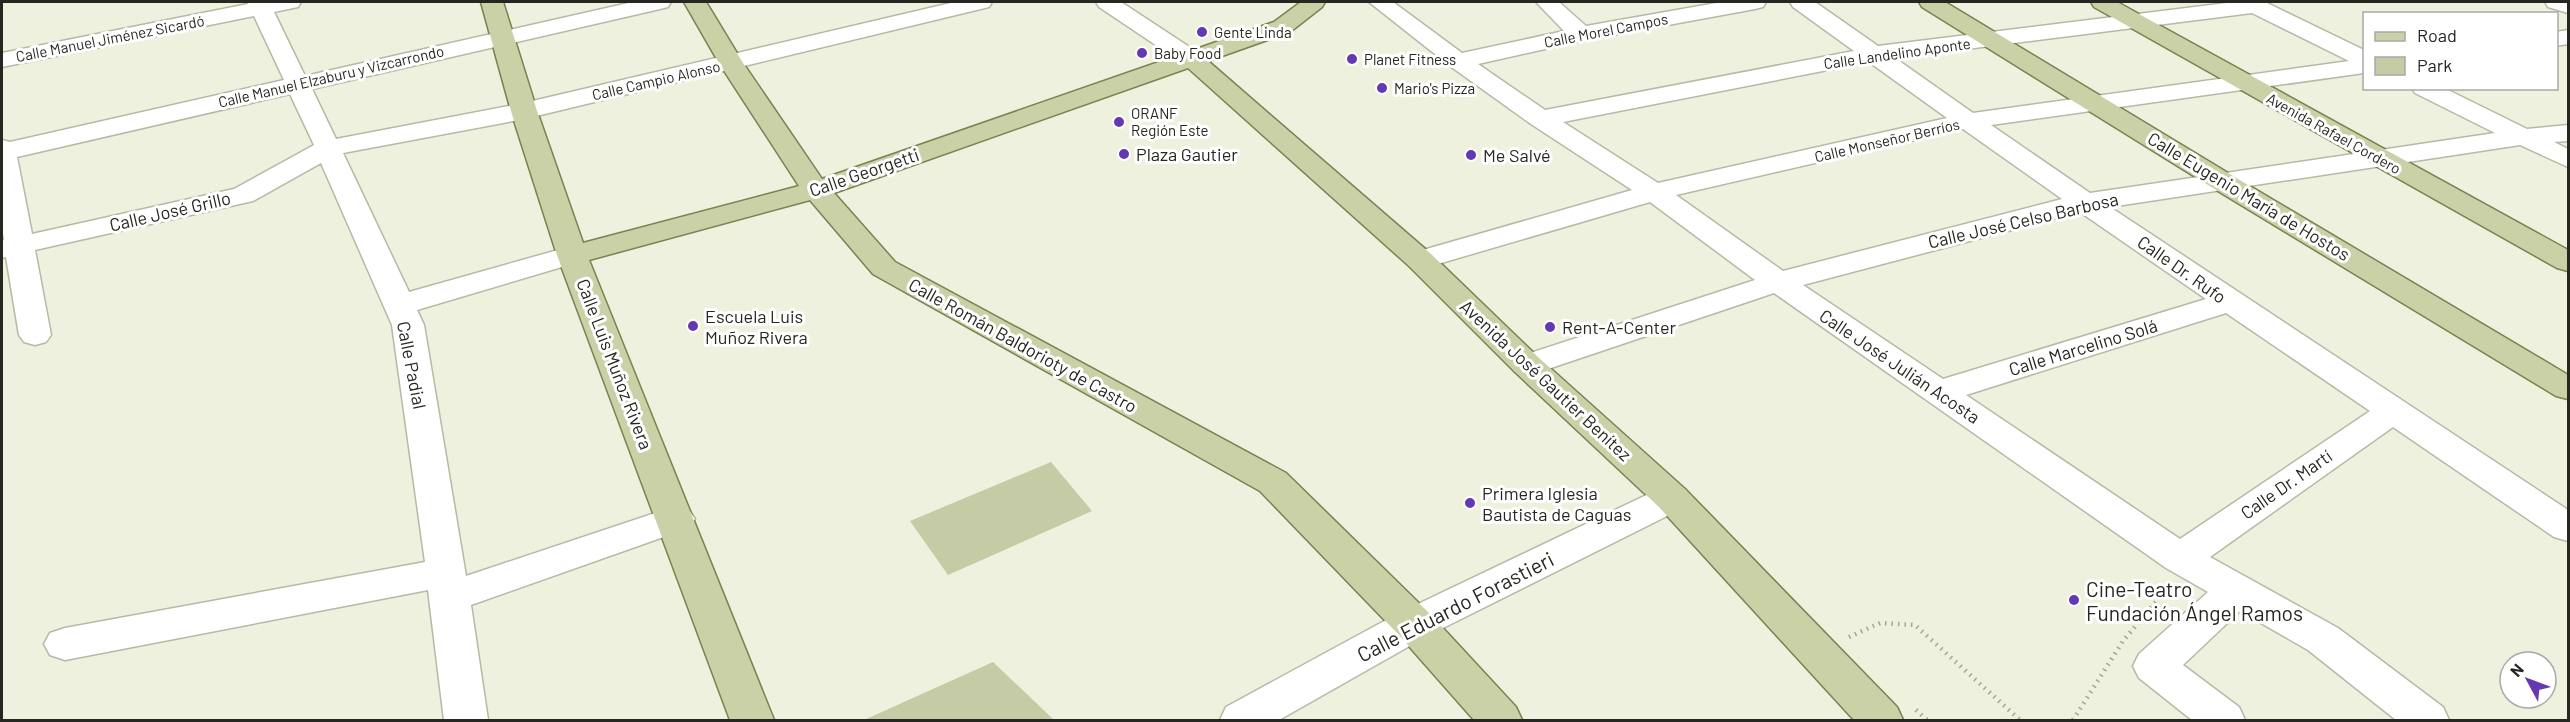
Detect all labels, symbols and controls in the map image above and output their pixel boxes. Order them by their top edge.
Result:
street label: Calle Morel Campos [1542,9,1670,51]
street label: Calle Manuel Jiménez Sicardó [14,11,206,65]
legend [2363,12,2558,90]
place label: Gente Linda [1214,23,1292,41]
text: Road [2417,24,2457,46]
marker: Gente Linda [1195,25,1209,39]
street label: Calle Landelino Aponte [1822,34,1972,72]
street label: Calle Manuel Elzaburu y Vizcarrondo [216,41,446,111]
place label: Baby Food [1154,44,1221,62]
marker: Baby Food [1135,46,1149,60]
place label: Planet Fitness [1364,50,1456,68]
marker: Planet Fitness [1345,52,1359,66]
text: Park [2417,54,2452,76]
street label: Calle Campio Alonso [590,56,722,104]
place label: Mario's Pizza [1394,79,1475,97]
marker: Mario's Pizza [1375,81,1389,95]
street label: Avenida Rafael Cordero [2264,89,2404,177]
place label: ORANF Región Este [1131,104,1209,139]
marker: ORANF Región Este [1112,115,1126,129]
street label: Calle Monseñor Berríos [1813,115,1961,165]
street label: Calle Eugenio María de Hostos [2144,127,2354,265]
street label: Calle Georgetti [806,143,922,201]
place label: Plaza Gautier [1136,143,1238,165]
place label: Me Salvé [1483,144,1551,166]
marker: Plaza Gautier [1117,147,1131,161]
marker: Me Salvé [1464,148,1478,162]
street label: Calle José Grillo [107,186,233,236]
street label: Calle José Celso Barbosa [1926,187,2120,253]
street label: Calle Dr. Rufo [2133,230,2231,308]
street label: Calle Román Baldorioty de Castro [905,273,1141,417]
street label: Calle Luis Muñoz Rivera [572,276,658,452]
street label: Avenida José Gautier Benítez [1456,295,1636,465]
street label: Calle José Julián Acosta [1816,304,1984,428]
place label: Escuela Luis Muñoz Rivera [705,305,808,348]
street label: Calle Marcelino Solá [2006,314,2160,380]
place label: Rent-A-Center [1562,316,1676,338]
street label: Calle Padial [393,319,431,411]
marker: Escuela Luis Muñoz Rivera [686,319,700,333]
marker: Rent-A-Center [1543,320,1557,334]
street label: Calle Dr. Martí [2236,444,2336,524]
place label: Primera Iglesia Bautista de Caguas [1482,482,1631,525]
marker: Primera Iglesia Bautista de Caguas [1463,496,1477,510]
street label: Calle Eduardo Forastieri [1353,546,1557,666]
place label: Cine-Teatro Fundación Ángel Ramos [2086,576,2303,625]
marker: Cine-Teatro Fundación Ángel Ramos [2067,593,2081,607]
north arrow [2498,650,2558,710]
text: N [2506,660,2527,680]

